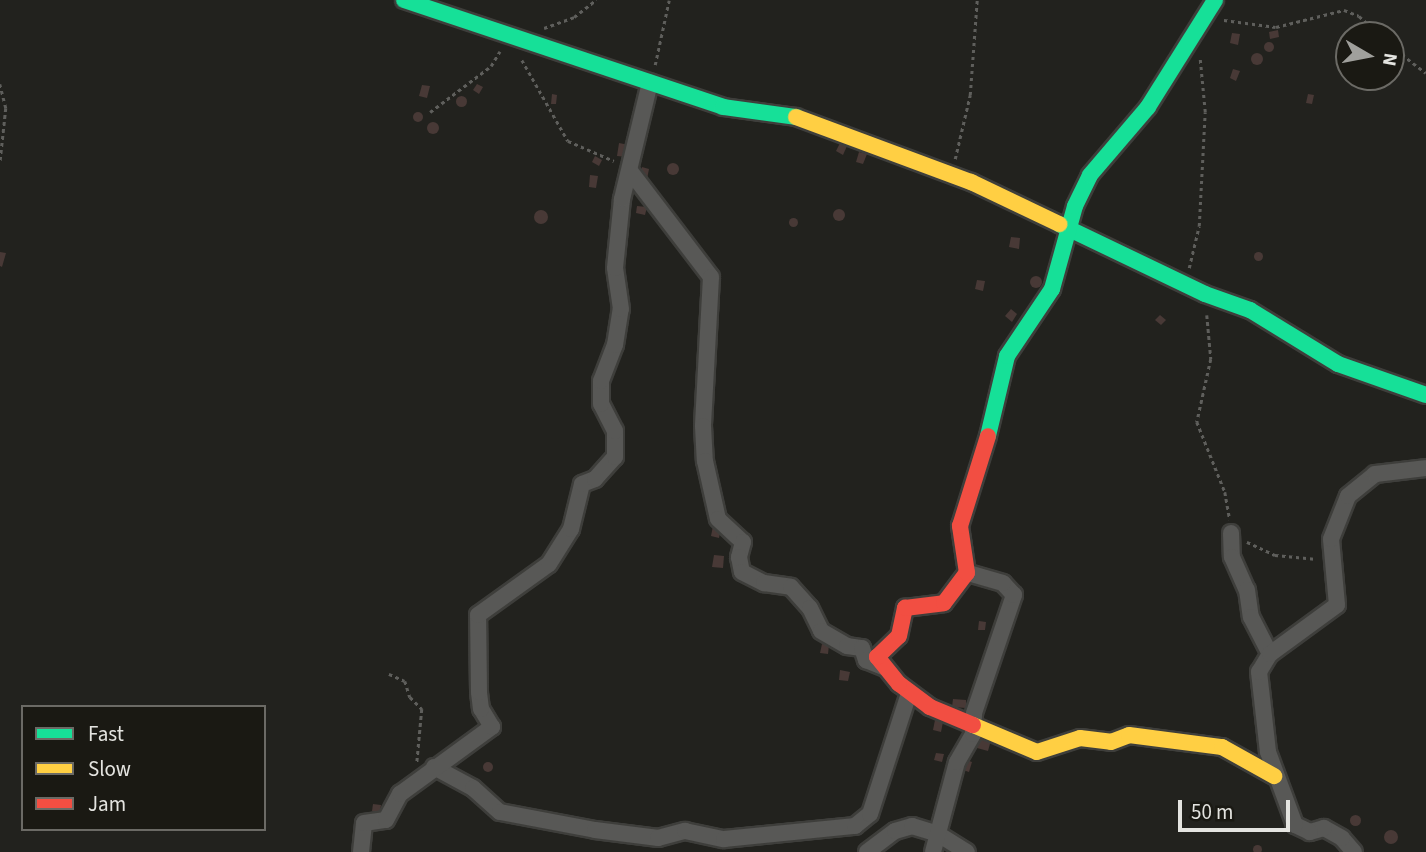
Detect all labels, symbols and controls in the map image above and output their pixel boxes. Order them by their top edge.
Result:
north arrow [1335,21,1405,91]
text: N [1375,51,1404,68]
legend [21,705,266,831]
text: Fast [88,719,124,749]
text: Slow [88,754,131,784]
scale bar [1181,786,1293,830]
text: Jam [88,789,126,819]
text: 50 m [1191,797,1233,827]

